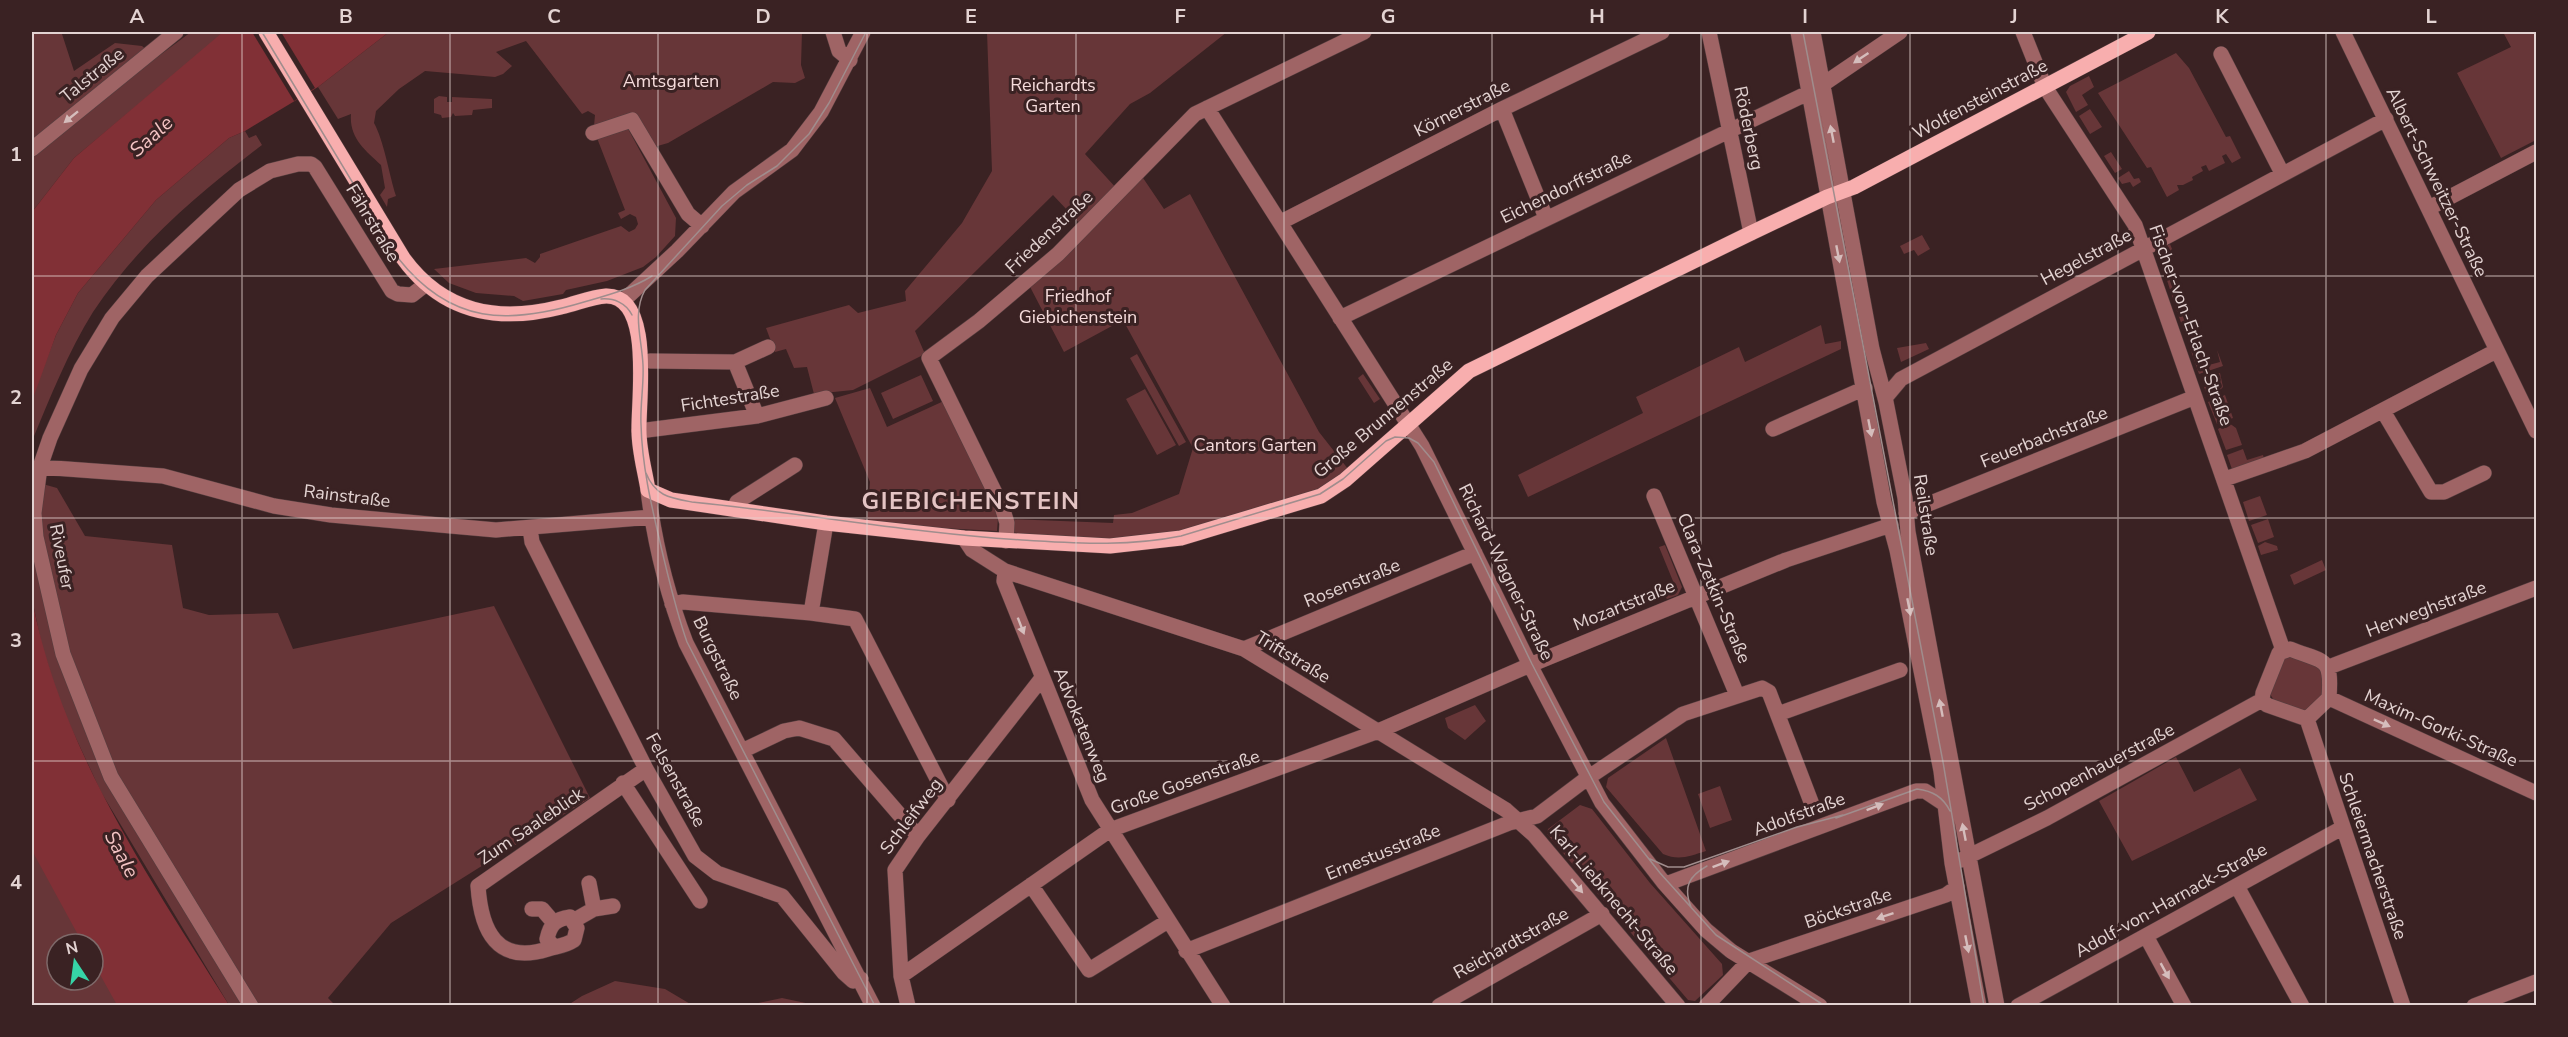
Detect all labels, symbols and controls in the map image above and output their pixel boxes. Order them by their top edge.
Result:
text: A [130,3,145,30]
text: B [339,3,353,30]
text: C [547,3,561,30]
text: D [755,3,771,30]
text: E [965,3,977,30]
text: F [1174,3,1186,30]
text: G [1381,3,1395,30]
text: H [1589,3,1605,30]
text: I [1802,3,1808,30]
text: J [2009,3,2018,30]
text: K [2215,3,2229,30]
text: L [2425,3,2437,30]
street label: Talstraße [55,42,129,108]
one-way arrow [1853,52,1869,63]
street label: Wolfensteinstraße [1908,53,2052,145]
park label: Amtsgarten [623,69,719,93]
park label: Reichardts Garten [1010,73,1096,118]
street label: Körnerstraße [1410,73,1514,143]
street label: Albert-Schweitzer-Straße [2381,83,2493,281]
street label: Röderberg [1728,84,1770,172]
water label: Saale [124,109,179,163]
one-way arrow [64,110,79,123]
one-way arrow [1827,125,1836,144]
text: 1 [10,141,22,168]
street label: Eichendorffstraße [1496,145,1636,229]
street label: Fährstraße [340,180,406,266]
street label: Friedenstraße [1000,185,1098,279]
street label: Fischer-von-Erlach-Straße [2143,221,2239,429]
street label: Hegelstraße [2036,223,2136,291]
one-way arrow [1834,245,1843,264]
park label: Friedhof Giebichenstein [1019,284,1137,329]
street label: Große Brunnenstraße [1308,353,1458,483]
street label: Fichtestraße [679,378,781,418]
text: 2 [10,384,22,411]
street label: Feuerbachstraße [1977,401,2111,473]
one-way arrow [1866,419,1875,438]
park label: Cantors Garten [1194,433,1316,457]
street label: Reilstraße [1908,473,1944,557]
street label: Rainstraße [302,479,392,513]
street label: Richard-Wagner-Straße [1453,480,1559,664]
district label: GIEBICHENSTEIN [862,485,1080,517]
street label: Clara-Zetkin-Straße [1671,509,1757,667]
street label: Riveufer [44,522,80,593]
street label: Rosenstraße [1300,553,1404,613]
street label: Mozartstraße [1570,574,1678,636]
street label: Herweghstraße [2362,575,2490,643]
one-way arrow [1905,598,1914,617]
street label: Burgstraße [687,612,749,704]
one-way arrow [1017,617,1026,635]
street label: Triftstraße [1251,625,1335,689]
text: 3 [10,627,22,654]
street label: Advokatenweg [1048,664,1116,786]
street label: Maxim-Gorki-Straße [2361,683,2521,773]
one-way arrow [1936,698,1945,717]
street label: Schopenhauerstraße [2020,717,2178,817]
one-way arrow [2374,718,2391,727]
street label: Felsenstraße [640,729,712,831]
street label: Große Gosenstraße [1107,744,1263,820]
street label: Schleiermacherstraße [2333,769,2413,943]
street label: Schleifweg [874,773,948,859]
street label: Zum Saaleblick [473,781,589,870]
street label: Adolfstraße [1750,786,1848,842]
one-way arrow [1866,801,1884,811]
street label: Ernestusstraße [1322,818,1444,886]
street label: Karl-Liebknecht-Straße [1544,820,1684,980]
one-way arrow [1959,822,1968,841]
water label: Saale [98,826,145,883]
street label: Adolf-von-Harnack-Straße [2071,837,2271,963]
one-way arrow [1712,859,1730,869]
text: 4 [10,869,22,896]
one-way arrow [1570,878,1583,893]
street label: Böckstraße [1801,882,1895,934]
street label: Reichardtstraße [1449,901,1573,985]
one-way arrow [1876,912,1894,922]
north arrow [45,932,105,992]
one-way arrow [1963,935,1972,954]
text: N [64,936,80,960]
one-way arrow [2160,963,2170,980]

